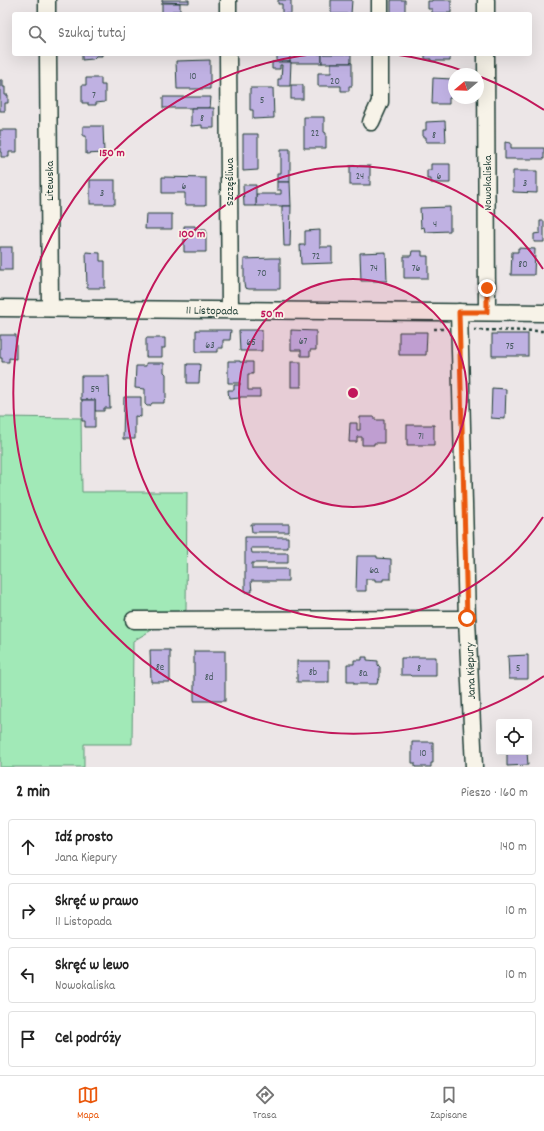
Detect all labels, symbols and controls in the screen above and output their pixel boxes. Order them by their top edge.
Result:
search box [12,12,532,56]
icon: search [26,23,48,45]
text: Szukaj tutaj [58,23,126,45]
north arrow [448,68,484,104]
house number: 10 [189,70,197,84]
house number: 20 [330,75,340,89]
house number: 7 [92,89,96,103]
house number: 5 [260,94,265,108]
house number: 8 [200,112,204,126]
house number: 22 [311,127,319,141]
house number: 8 [432,129,436,143]
text: 150 m [99,145,125,162]
street label: Nowokaliska [480,155,497,211]
street label: Szczęśliwa [222,158,239,206]
street label: Litewska [42,161,59,201]
house number: 24 [356,170,364,184]
house number: 6 [437,170,442,184]
house number: 3 [523,177,527,191]
house number: 6 [182,180,187,194]
house number: 3 [100,187,104,201]
house number: 4 [433,218,437,232]
text: 100 m [179,226,205,243]
house number: 72 [312,250,320,264]
house number: 80 [518,258,528,272]
house number: 74 [370,262,378,276]
house number: 76 [412,262,420,276]
house number: 70 [257,267,267,281]
route end [478,279,496,297]
street label: 11 Listopada [186,303,239,320]
text: 50 m [260,306,284,323]
house number: 67 [299,335,308,349]
house number: 65 [246,336,256,350]
house number: 63 [205,339,215,353]
house number: 75 [506,340,515,354]
house number: 59 [90,383,100,397]
centre of rings [346,386,360,400]
house number: 71 [418,430,424,444]
house number: 6a [369,564,379,578]
route start [458,609,476,627]
street label: Jana Kiepury [462,641,481,700]
house number: 8e [156,661,165,675]
house number: 8 [417,662,421,676]
house number: 5 [516,662,521,676]
house number: 8b [309,666,317,680]
house number: 8a [359,667,368,681]
house number: 8d [205,671,214,685]
map controls [496,719,532,755]
button: locate [496,719,532,755]
house number: 10 [419,747,427,761]
text: 2 min [16,781,50,805]
text: Pieszo · 160 m [461,784,528,803]
text: Idź prosto [55,827,113,849]
icon: ahead [17,836,39,858]
text: 140 m [500,838,527,857]
text: Jana Kiepury [55,849,117,868]
text: Skręć w prawo [55,891,138,913]
icon: right [17,900,39,922]
text: 10 m [505,902,527,921]
text: 11 Listopada [55,913,112,932]
text: Skręć w lewo [55,955,129,977]
icon: left [17,964,39,986]
text: 10 m [505,966,527,985]
text: Nowokaliska [55,977,115,996]
icon: arrive [17,1028,39,1050]
text: Cel podróży [55,1028,121,1050]
tab: Mapa [77,1084,99,1124]
tab: Trasa [253,1084,276,1124]
tab: Zapisane [430,1084,467,1124]

